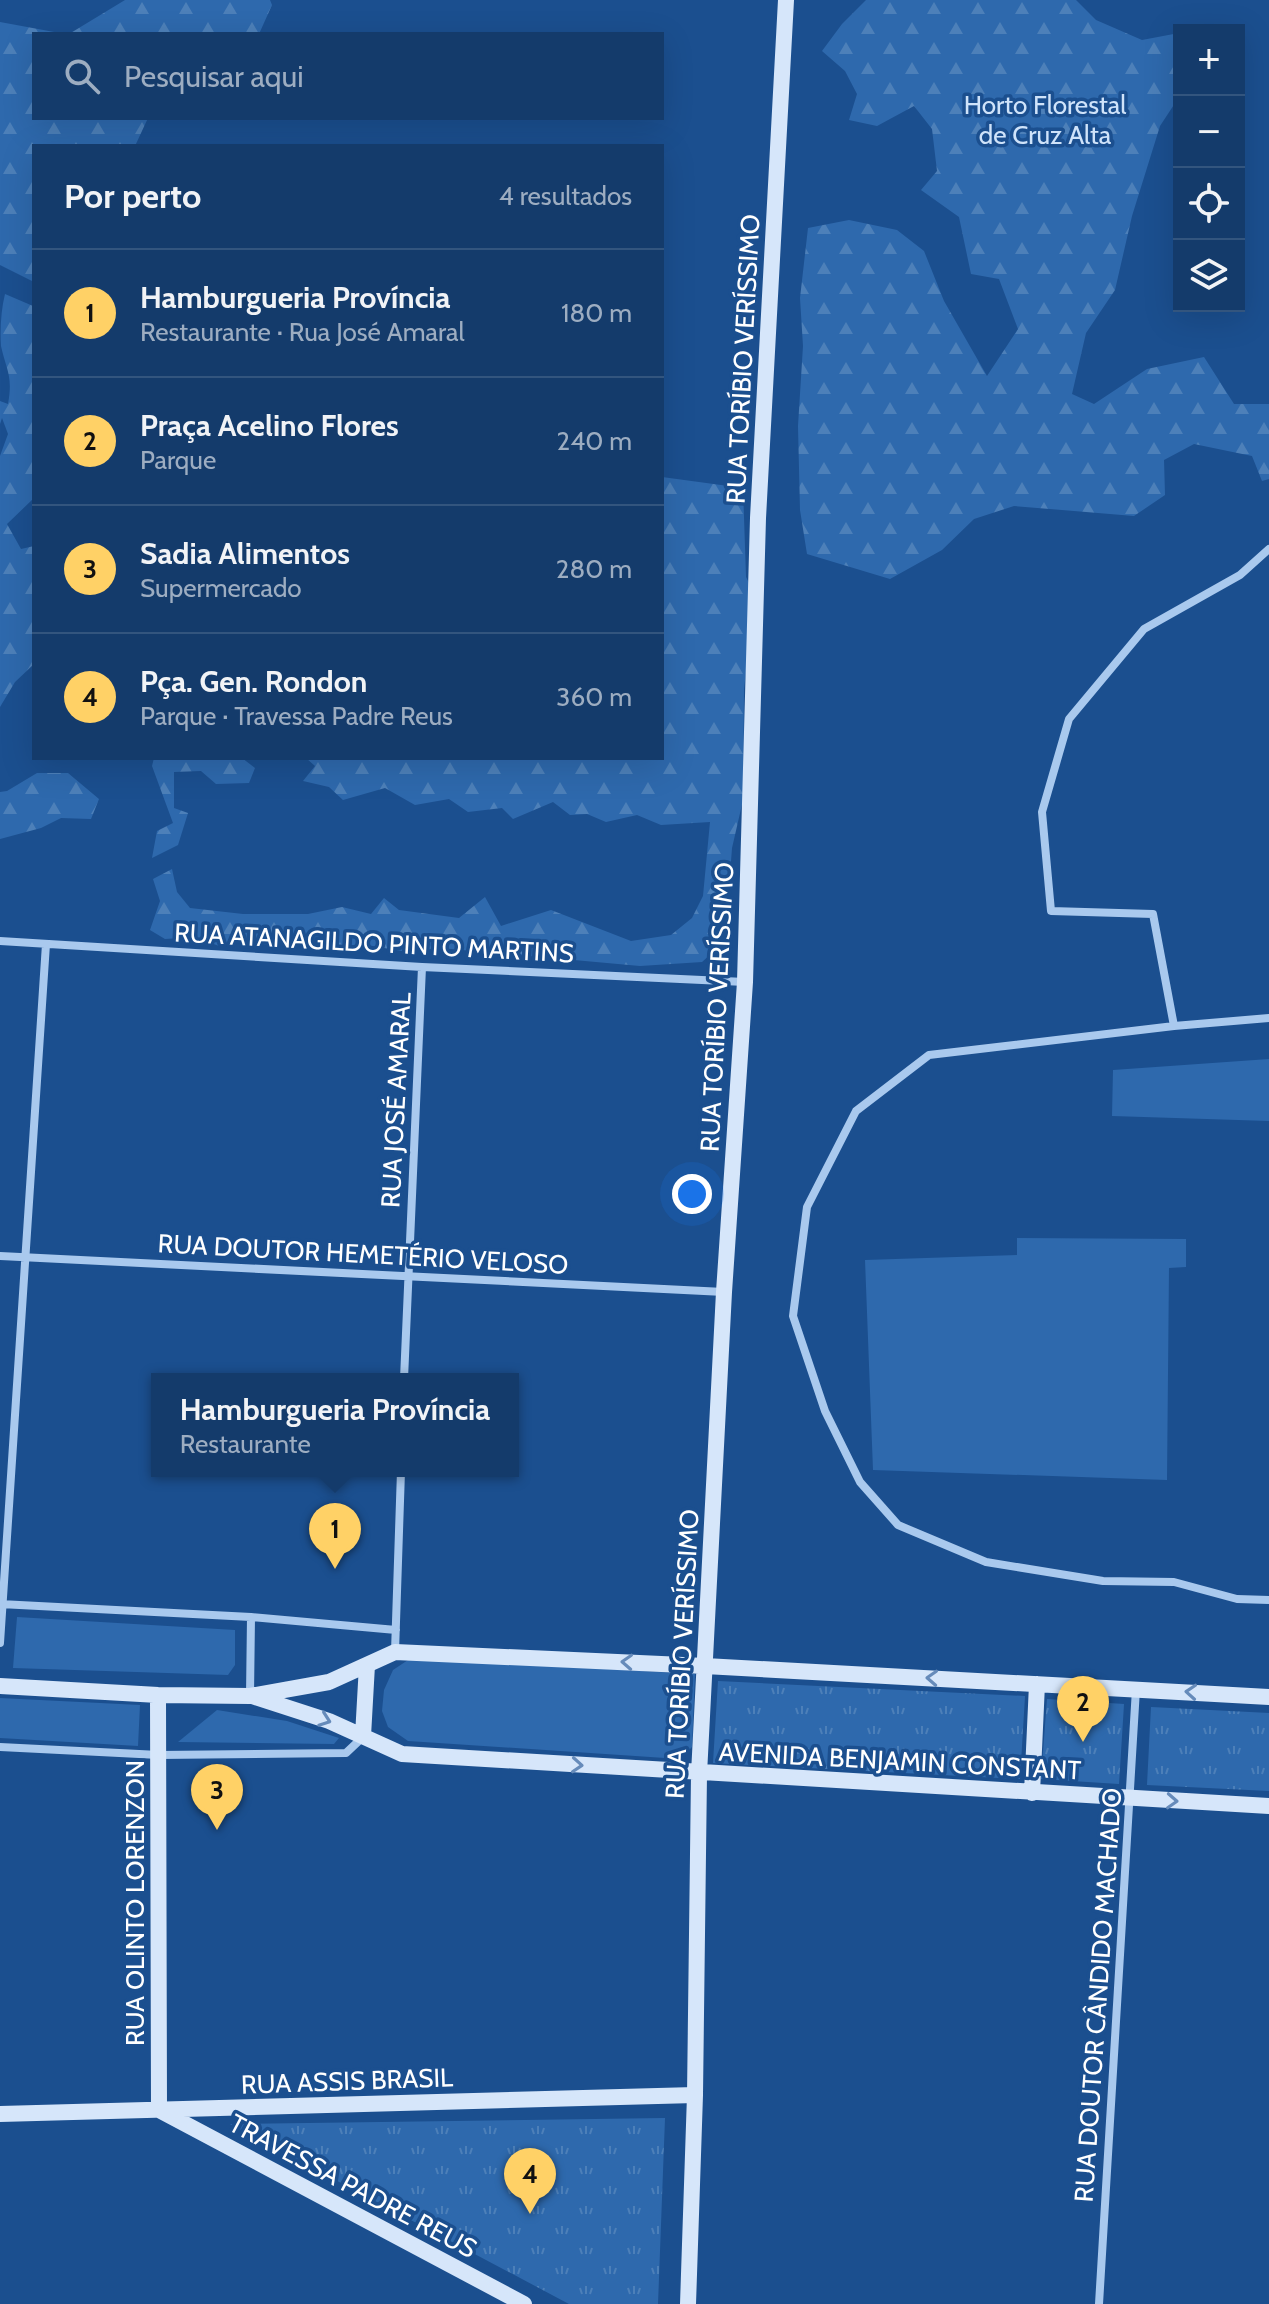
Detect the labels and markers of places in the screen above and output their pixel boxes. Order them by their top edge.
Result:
pin: 1 [309,1503,361,1569]
pin: 2 [1057,1676,1109,1742]
pin: 3 [191,1764,243,1830]
pin: 4 [504,2148,556,2214]

